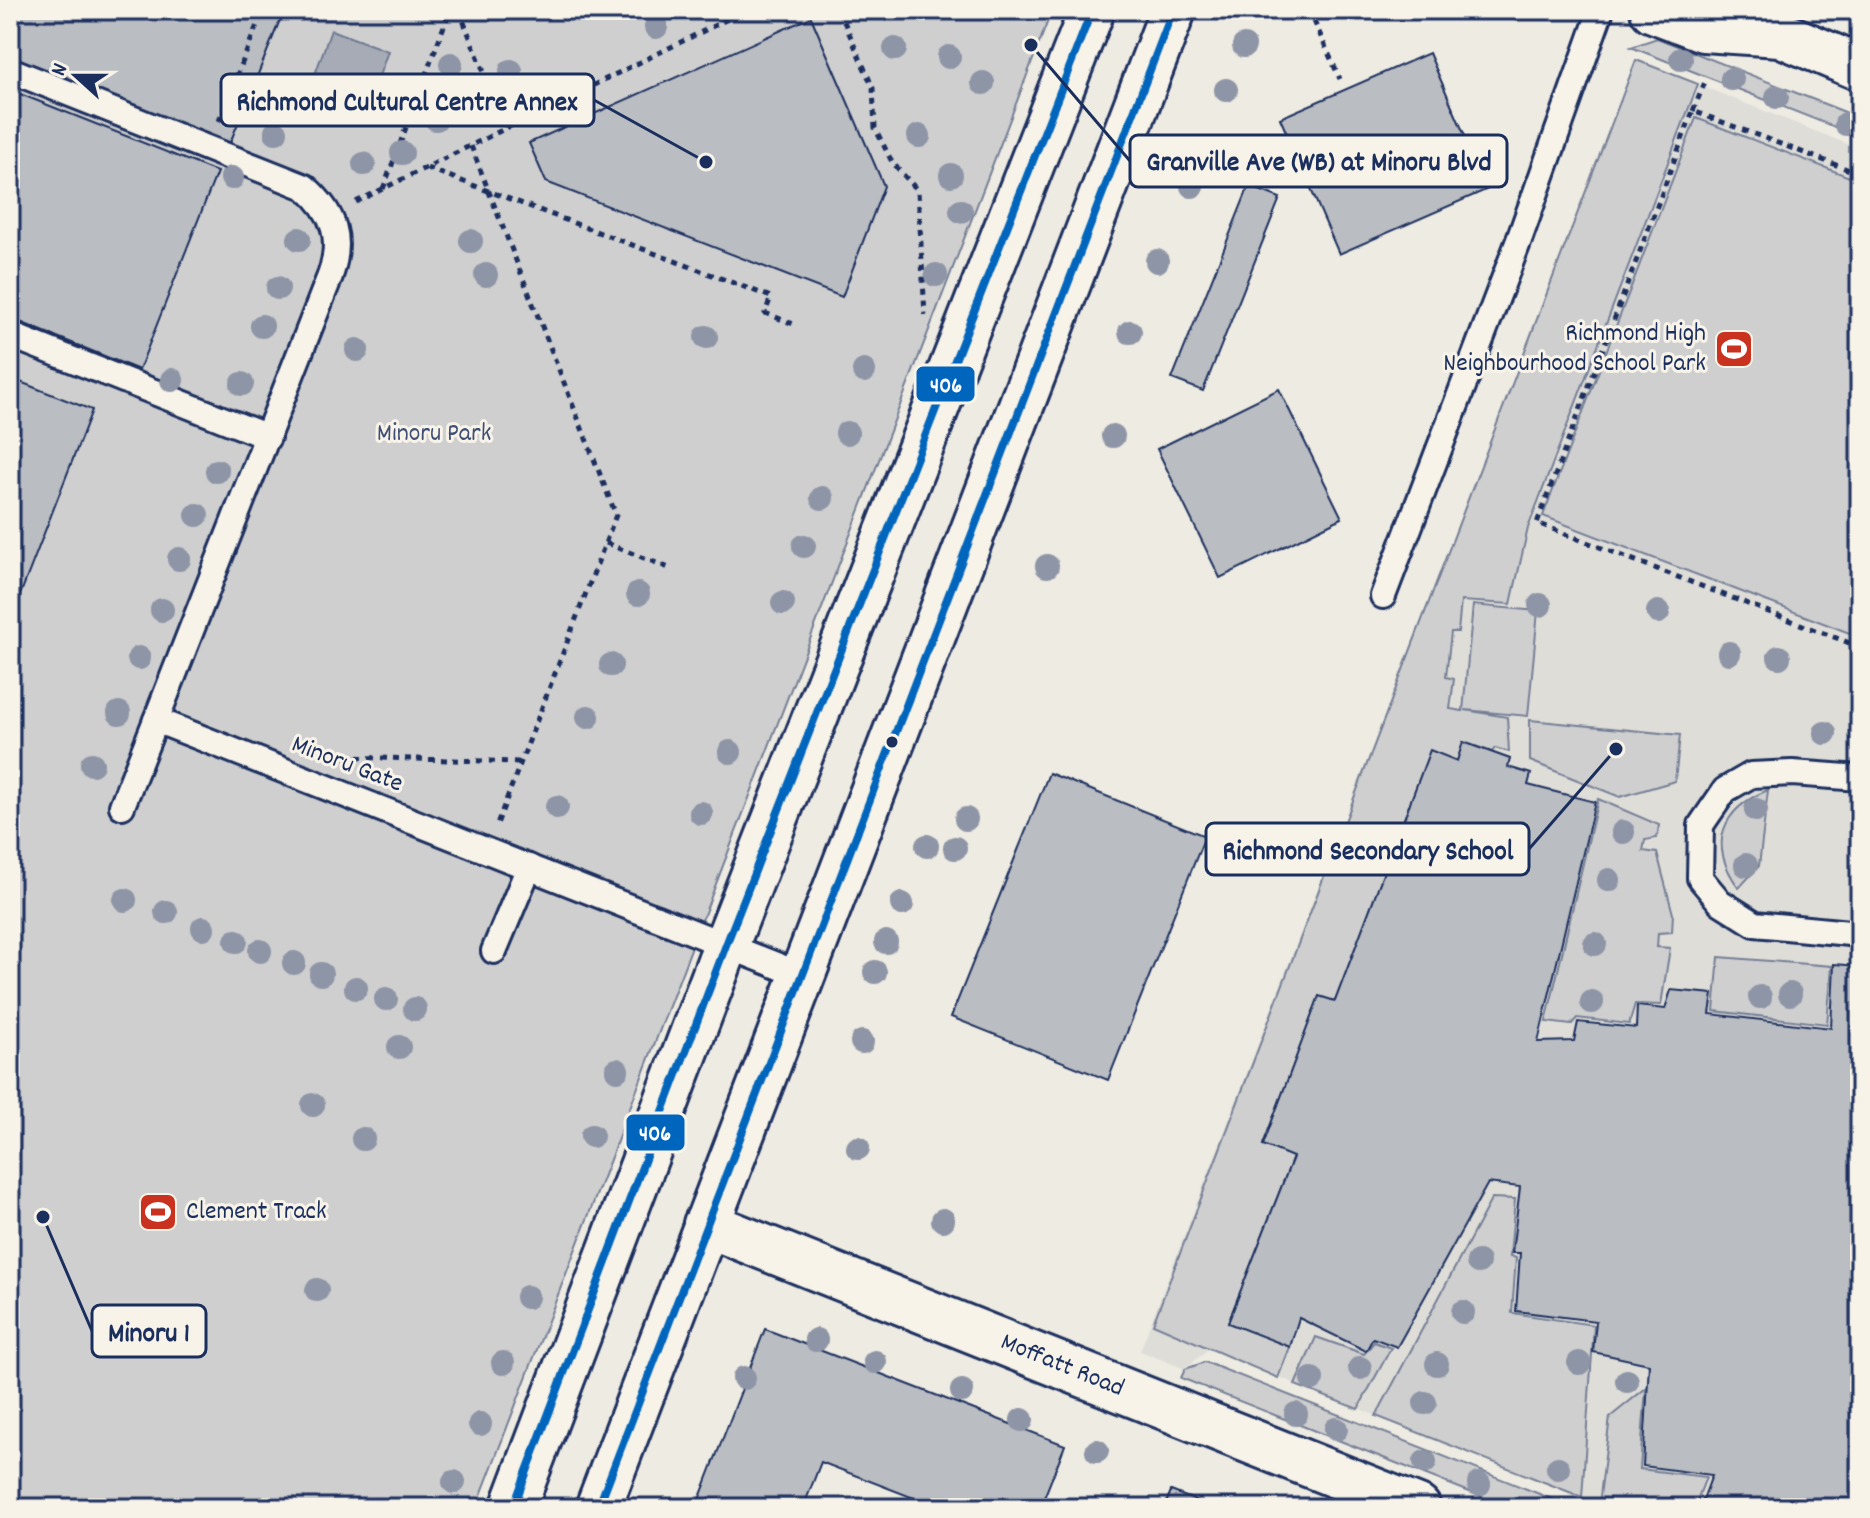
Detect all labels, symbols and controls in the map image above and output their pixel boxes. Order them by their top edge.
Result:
north arrow [36,36,116,116]
text: N [44,59,77,81]
callout: Richmond Cultural Centre Annex [221,74,594,126]
text: Richmond Cultural Centre Annex [237,85,578,125]
callout: Granville Ave (WB) at Minoru Blvd [1130,135,1507,187]
text: Granville Ave (WB) at Minoru Blvd [1146,145,1492,185]
place label: Richmond High Neighbourhood School Park [1443,316,1706,383]
sports icon: Richmond High Neighbourhood School Park [1713,328,1755,370]
line badge: 406 [915,365,976,403]
text: 406 [930,372,962,403]
park label: Minoru Park [377,416,491,453]
street label: Minoru Gate [286,727,408,803]
unlabelled marker [884,734,900,750]
callout: Richmond Secondary School [1206,823,1529,875]
text: Richmond Secondary School [1223,834,1514,874]
line badge: 406 [625,1113,686,1152]
text: 406 [639,1120,671,1151]
sports icon: Clement Track [137,1191,179,1233]
place label: Clement Track [186,1194,327,1231]
callout: Minoru 1 [92,1305,206,1357]
text: Minoru 1 [108,1316,190,1356]
street label: Moffatt Road [995,1324,1129,1408]

